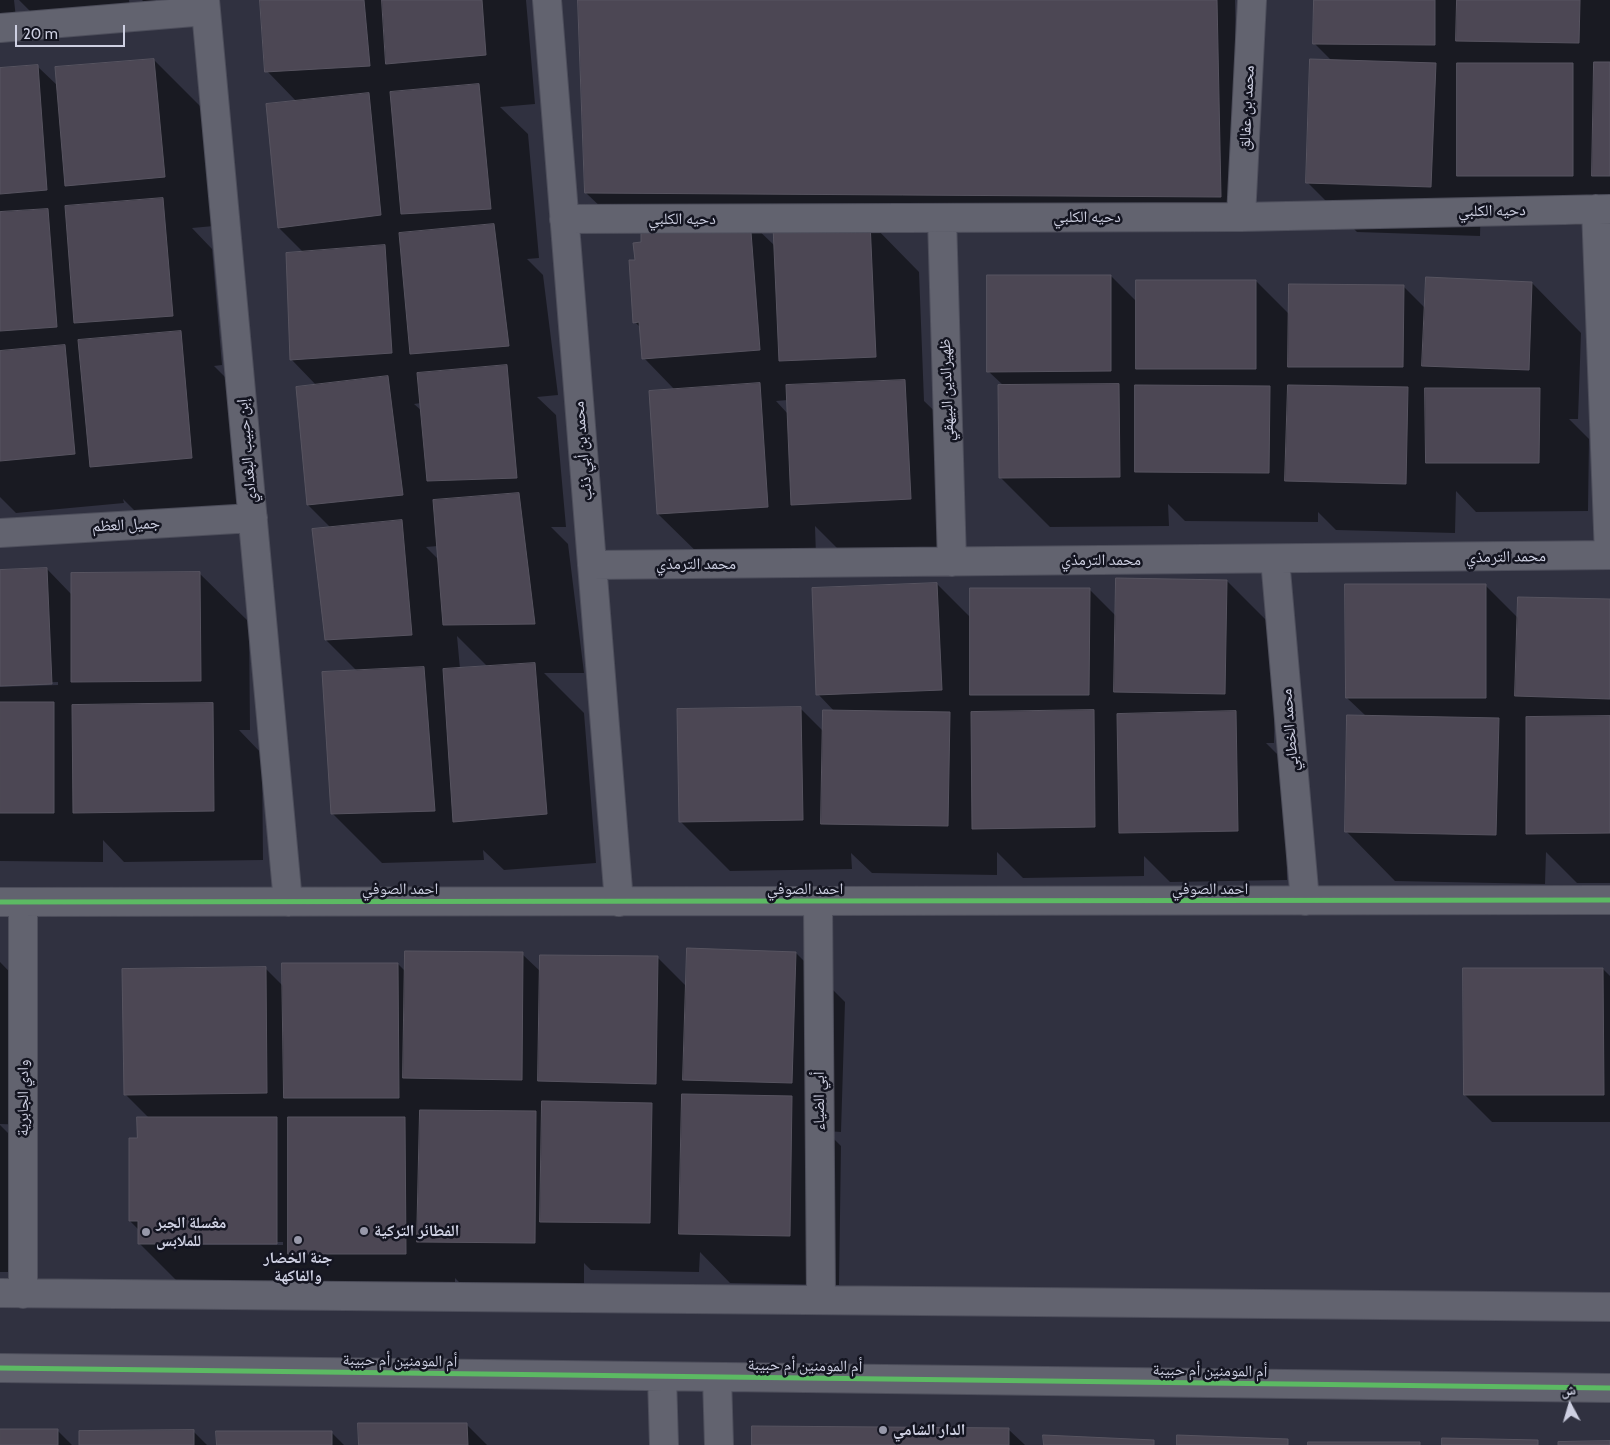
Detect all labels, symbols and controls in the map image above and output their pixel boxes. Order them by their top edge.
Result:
scale bar [18,15,128,47]
text: 20 m [23,25,58,43]
street label: محمد بن عفالق [1235,65,1259,151]
street label: دحيه الكلبي [1458,201,1526,221]
street label: دحيه الكلبي [1053,207,1121,227]
street label: دحيه الكلبي [648,209,716,229]
street label: ظهيرالدين البيهقي [936,338,958,442]
street label: إبن حبيب البغدادي [233,398,261,504]
street label: محمد بن أبي ذئب [569,400,597,502]
street label: جميل العظم [92,514,160,536]
street label: محمد الترمذي [1466,547,1546,567]
street label: محمد الترمذي [1061,550,1141,570]
street label: محمد الترمذي [656,554,736,574]
street label: محمد الخطابي [1277,688,1303,772]
street label: احمد الصوفي [362,879,438,899]
street label: احمد الصوفي [767,879,843,899]
street label: احمد الصوفي [1172,879,1248,899]
street label: وادي الجابرية [13,1060,33,1136]
street label: أبي الضياء [809,1071,829,1131]
place label: مغسلة الجبر للملابس [156,1213,226,1251]
place label: الفطائر التركية [374,1221,459,1241]
marker: الفطائر التركية [358,1225,370,1237]
marker: مغسلة الجبر للملابس [140,1226,152,1238]
marker: جنة الخضار والفاكهة [292,1234,304,1246]
place label: جنة الخضار والفاكهة [264,1248,332,1286]
street label: أم المومنين أم حبيبة [342,1350,458,1372]
street label: أم المومنين أم حبيبة [747,1355,863,1377]
street label: أم المومنين أم حبيبة [1152,1360,1268,1382]
north arrow [1545,1380,1595,1430]
text: ش [1560,1380,1577,1400]
place label: الدار الشامي [893,1420,965,1440]
marker: الدار الشامي [877,1424,889,1436]

